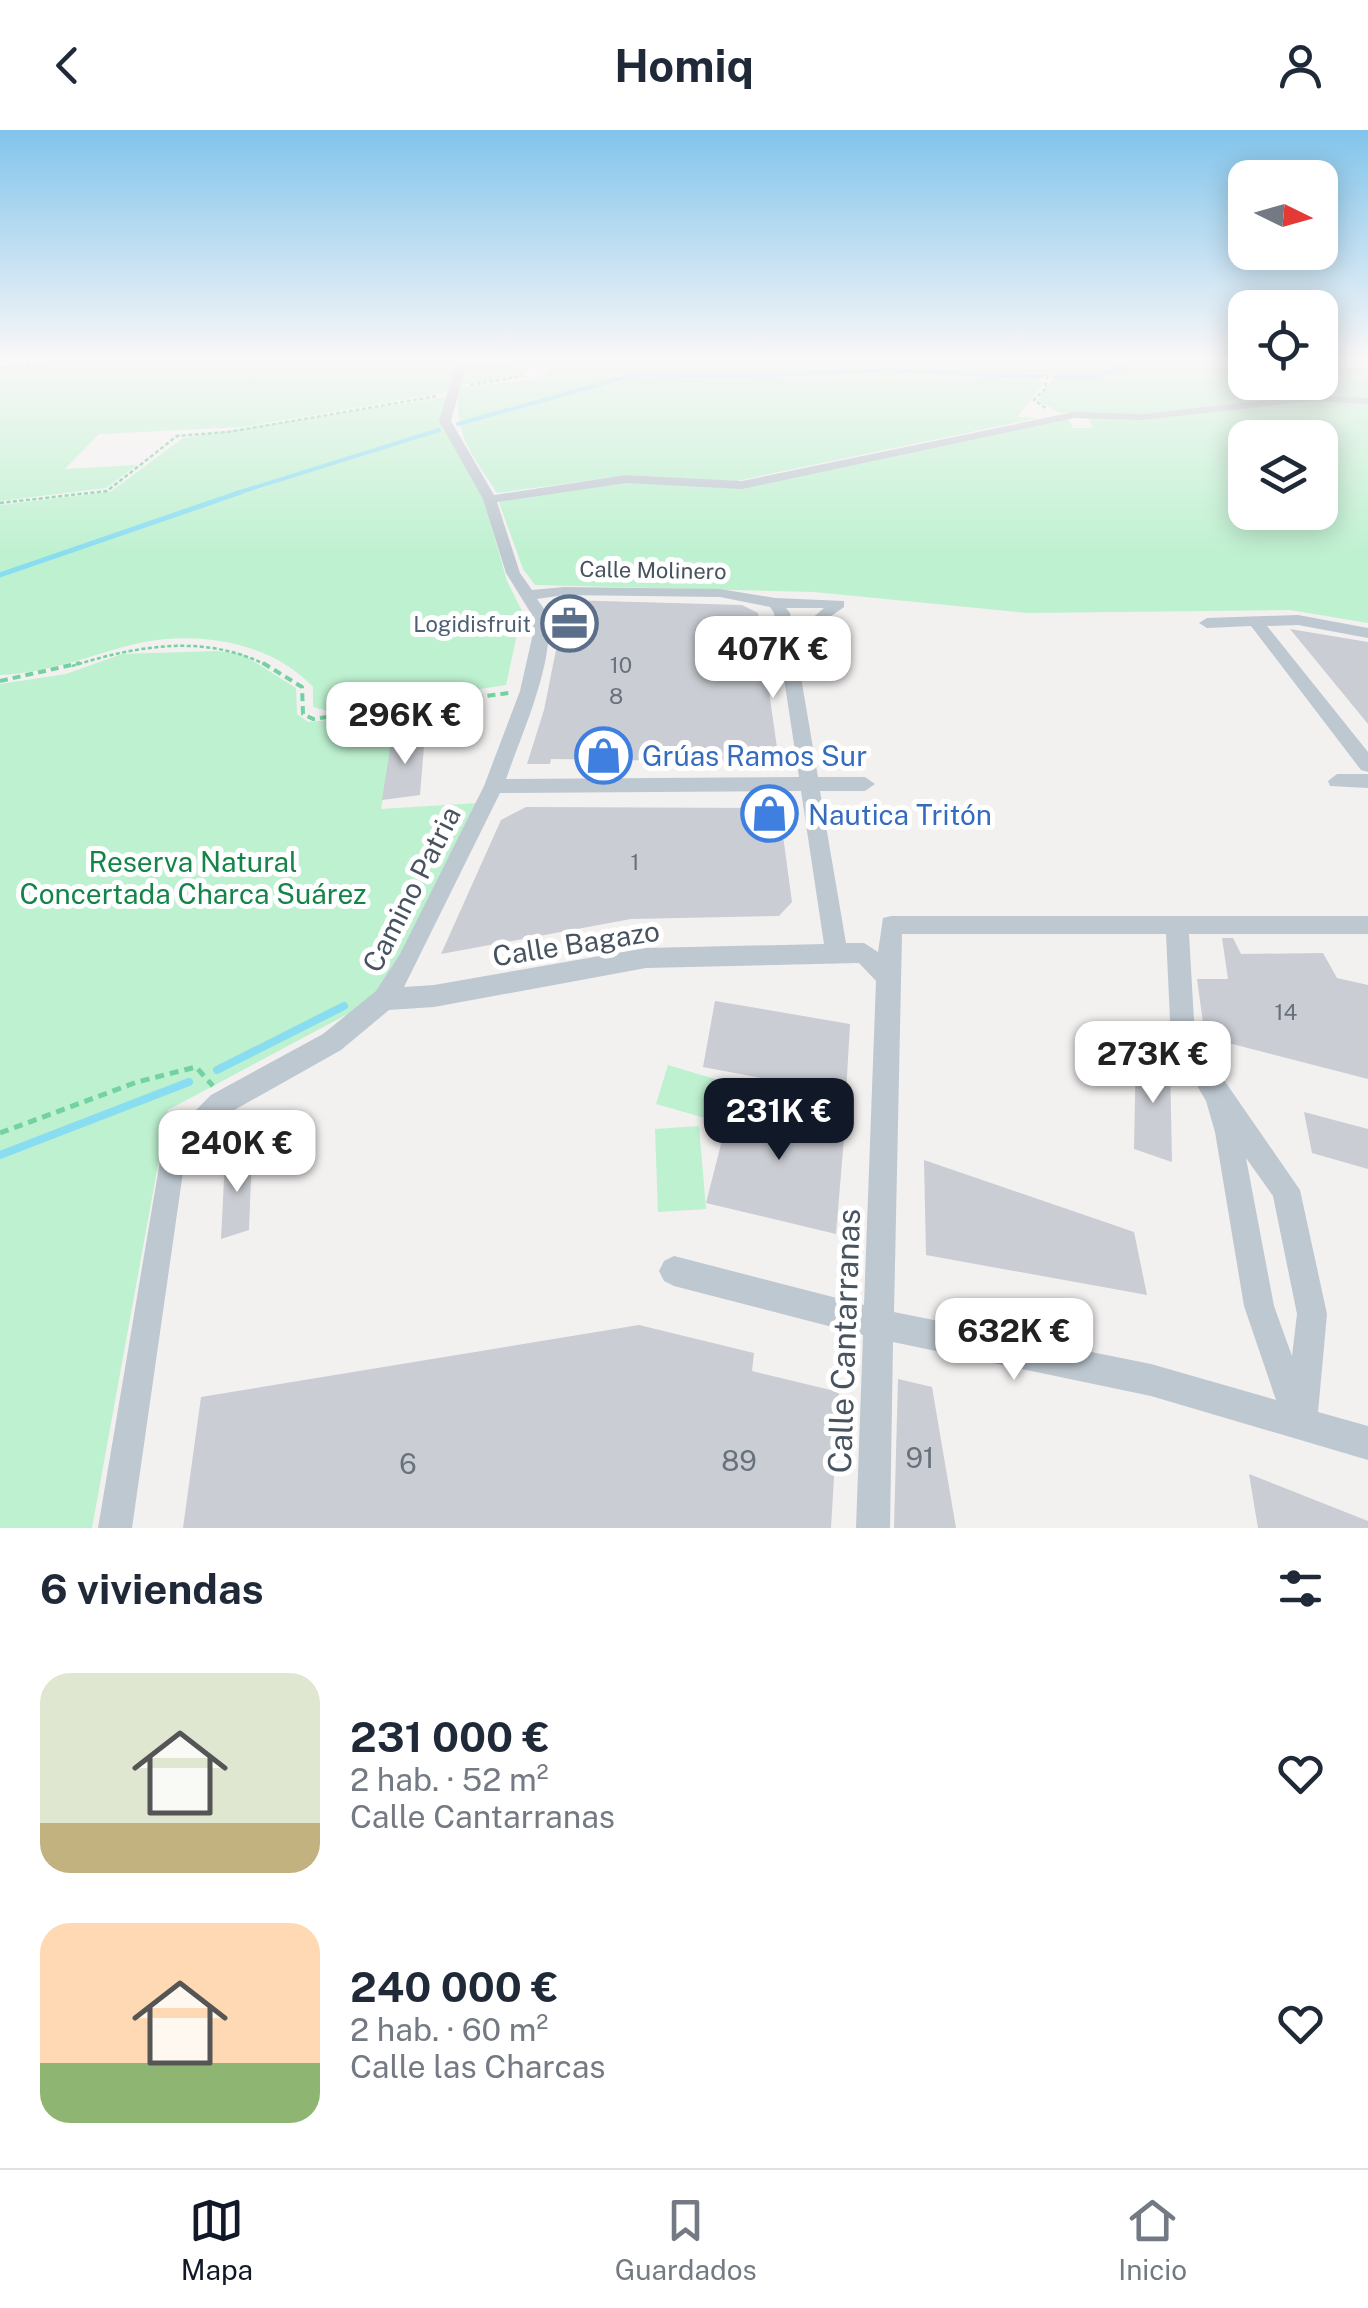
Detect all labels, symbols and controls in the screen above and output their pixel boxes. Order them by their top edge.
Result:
icon: back [40,38,95,93]
icon: person [1273,38,1328,93]
text: Homiq [614,39,754,92]
north arrow [1228,160,1338,270]
map controls [1228,160,1338,530]
button: locate [1228,290,1338,400]
button: layers [1228,420,1338,530]
street label: Calle Molinero [579,556,727,584]
office icon: Logidisfruit [540,594,600,654]
place label: Logidisfruit [413,611,531,637]
pin: 407K € [692,616,854,701]
text: 407K € [717,630,829,667]
house number: 10 [610,652,632,678]
pin: 296K € [324,682,486,767]
house number: 8 [609,683,623,709]
text: 296K € [348,696,462,733]
shop icon: Grúas Ramos Sur [573,725,633,785]
place label: Grúas Ramos Sur [642,739,867,772]
shop icon: Nautica Tritón [739,784,799,844]
place label: Nautica Tritón [808,798,992,831]
street label: Camino Patria [355,801,467,977]
park label: Reserva Natural Concertada Charca Suárez [19,845,367,910]
house number: 1 [631,849,639,875]
street label: Calle Bagazo [490,914,662,972]
house number: 14 [1275,999,1298,1025]
pin: 273K € [1072,1021,1234,1106]
text: 273K € [1097,1035,1209,1072]
pin: 231K € [698,1078,860,1163]
text: 231K € [726,1092,832,1129]
pin: 240K € [156,1110,318,1195]
text: 240K € [181,1124,293,1161]
street label: Calle Cantarranas [821,1208,867,1474]
pin: 632K € [933,1298,1095,1383]
text: 632K € [957,1312,1071,1349]
house number: 91 [906,1441,934,1474]
house number: 89 [721,1444,757,1477]
house number: 6 [399,1447,417,1480]
icon: filters [1273,1561,1328,1616]
text: 6 viviendas [40,1564,264,1613]
text: 231 000 € [350,1712,550,1761]
icon: home [120,1713,240,1833]
icon: heart [1273,1746,1328,1801]
text: 2 hab. · 52 m² [350,1761,548,1798]
text: Calle Cantarranas [350,1798,615,1835]
text: 240 000 € [350,1962,559,2011]
icon: home [120,1963,240,2083]
icon: heart [1273,1996,1328,2051]
text: 2 hab. · 60 m² [350,2011,548,2048]
text: Calle las Charcas [350,2048,606,2085]
tab: Mapa [181,2193,253,2286]
tab: Guardados [615,2193,757,2286]
tab: Inicio [1118,2193,1187,2286]

